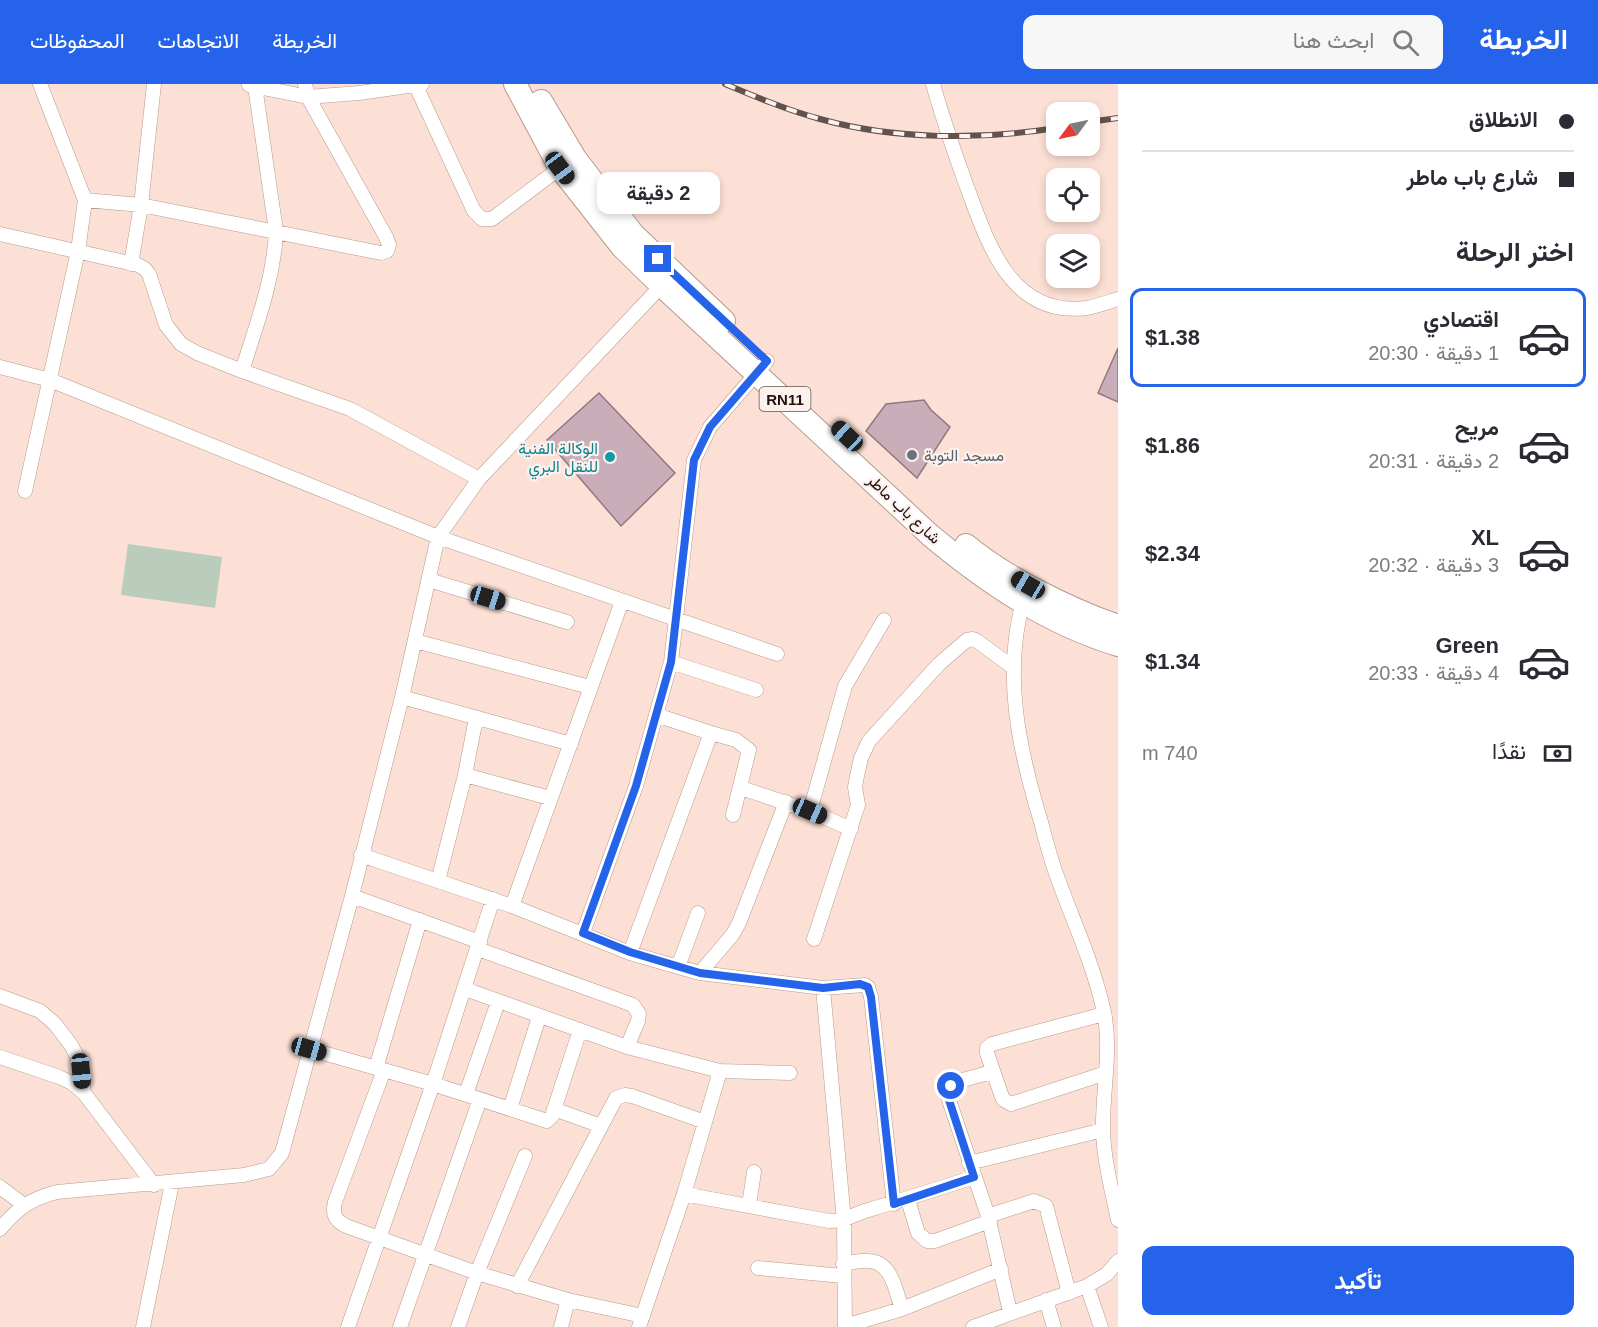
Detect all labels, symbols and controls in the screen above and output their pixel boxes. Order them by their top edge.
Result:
search box [1023,15,1443,69]
text: الخريطة [1479,24,1568,55]
icon: search [1389,26,1422,59]
text: ابحث هنا [1293,28,1374,53]
text: المحفوظات [30,29,125,52]
text: الاتجاهات [158,29,239,52]
text: الخريطة [272,29,337,52]
north arrow [1046,102,1100,156]
map controls [1046,102,1100,288]
text: الانطلاق [1469,107,1538,132]
car [542,148,578,188]
text: شارع باب ماطر [1406,165,1538,190]
button: locate [1046,168,1100,222]
callout: 2 دقيقة [596,172,720,214]
text: 2 دقيقة [627,182,690,204]
button: layers [1046,234,1100,288]
text: اختر الرحلة [1456,237,1574,267]
route end [644,245,671,272]
text: اقتصادي [1423,307,1499,332]
icon: car [1517,311,1571,365]
text: $1.38 [1145,325,1200,350]
text: 1 دقيقة · 20:30 [1368,342,1499,364]
road number: RN11 [760,387,810,411]
text: مريح [1455,415,1499,440]
car [828,417,866,455]
icon: car [1517,419,1571,473]
text: $1.86 [1145,433,1200,458]
place label: الوكالة الفنية للنقل البري [518,440,598,480]
place label: مسجد التوبة [924,447,1004,466]
marker: مسجد التوبة [905,448,919,462]
marker: الوكالة الفنية للنقل البري [603,450,617,464]
text: 2 دقيقة · 20:31 [1368,450,1499,472]
street label: شارع باب ماطر [861,470,944,549]
text: XL [1471,525,1499,550]
icon: car [1517,527,1571,581]
text: $2.34 [1145,541,1200,566]
text: 3 دقيقة · 20:32 [1368,554,1499,576]
car [1008,568,1048,602]
car [468,584,508,612]
text: Green [1435,633,1499,658]
icon: car [1517,635,1571,689]
text: $1.34 [1145,649,1200,674]
text: 4 دقيقة · 20:33 [1368,662,1499,684]
icon: cash [1541,737,1574,770]
text: نقدًا [1492,739,1526,764]
text: 740 m [1142,742,1198,764]
car [790,795,830,827]
car [289,1035,329,1063]
car [70,1052,92,1090]
route start [937,1072,964,1099]
button: تأكيد [1142,1246,1574,1315]

